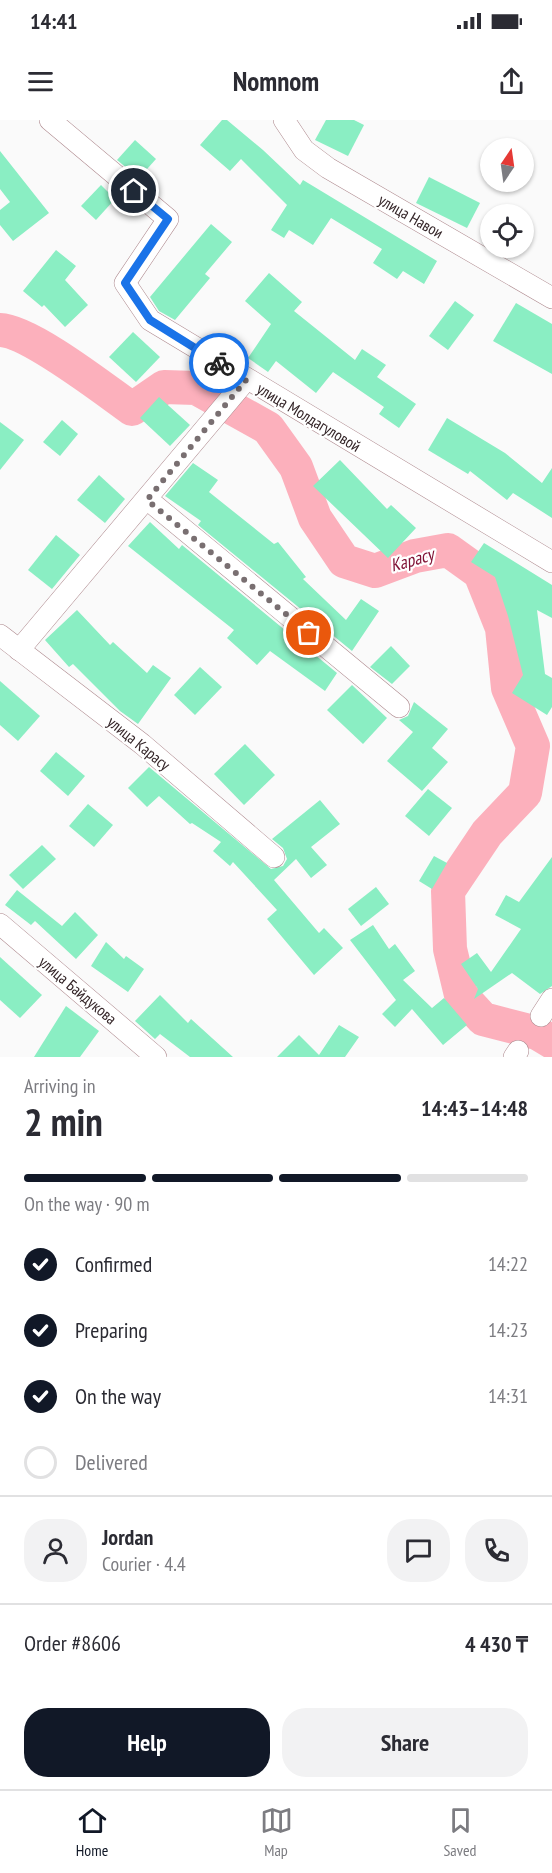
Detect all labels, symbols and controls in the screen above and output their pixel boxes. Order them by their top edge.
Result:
text: 14:41 [30,7,78,35]
text: Nomnom [233,64,319,98]
icon: menu [24,65,57,98]
icon: share [495,65,528,98]
north arrow [480,138,534,192]
map controls [480,138,534,258]
pin [108,165,159,216]
icon: home [117,174,150,207]
street label: улица Навои [375,189,447,243]
button: locate [480,204,534,258]
courier [189,333,249,393]
icon: bike [203,347,236,380]
street label: улица Молдагуловой [253,378,365,456]
water label: Карасу [388,542,438,577]
pin [283,607,334,658]
icon: bag [292,616,325,649]
street label: улица Карасу [103,712,175,774]
street label: улица Байдукова [35,952,121,1028]
text: Arriving in [24,1073,96,1099]
text: 14:43–14:48 [421,1094,528,1122]
text: 2 min [24,1096,103,1147]
text: On the way · 90 m [24,1191,150,1217]
icon: check [24,1248,57,1281]
text: Confirmed [75,1250,152,1278]
text: 14:22 [488,1251,528,1277]
icon: check [24,1314,57,1347]
text: Preparing [75,1316,148,1344]
text: 14:23 [488,1317,528,1343]
icon: check [24,1380,57,1413]
text: On the way [75,1382,161,1410]
text: 14:31 [488,1383,528,1409]
text: Delivered [75,1448,148,1476]
button: person [24,1519,87,1582]
button: chat [387,1519,450,1582]
button: phone [465,1519,528,1582]
text: Jordan [102,1523,153,1551]
text: Courier · 4.4 [102,1551,186,1577]
text: Order #8606 [24,1629,121,1657]
text: 4 430 ₸ [465,1630,528,1658]
button: Help [24,1708,270,1777]
button: Share [282,1708,528,1777]
tab: Home [76,1804,109,1860]
tab: Map [260,1804,293,1860]
tab: Saved [444,1804,477,1860]

